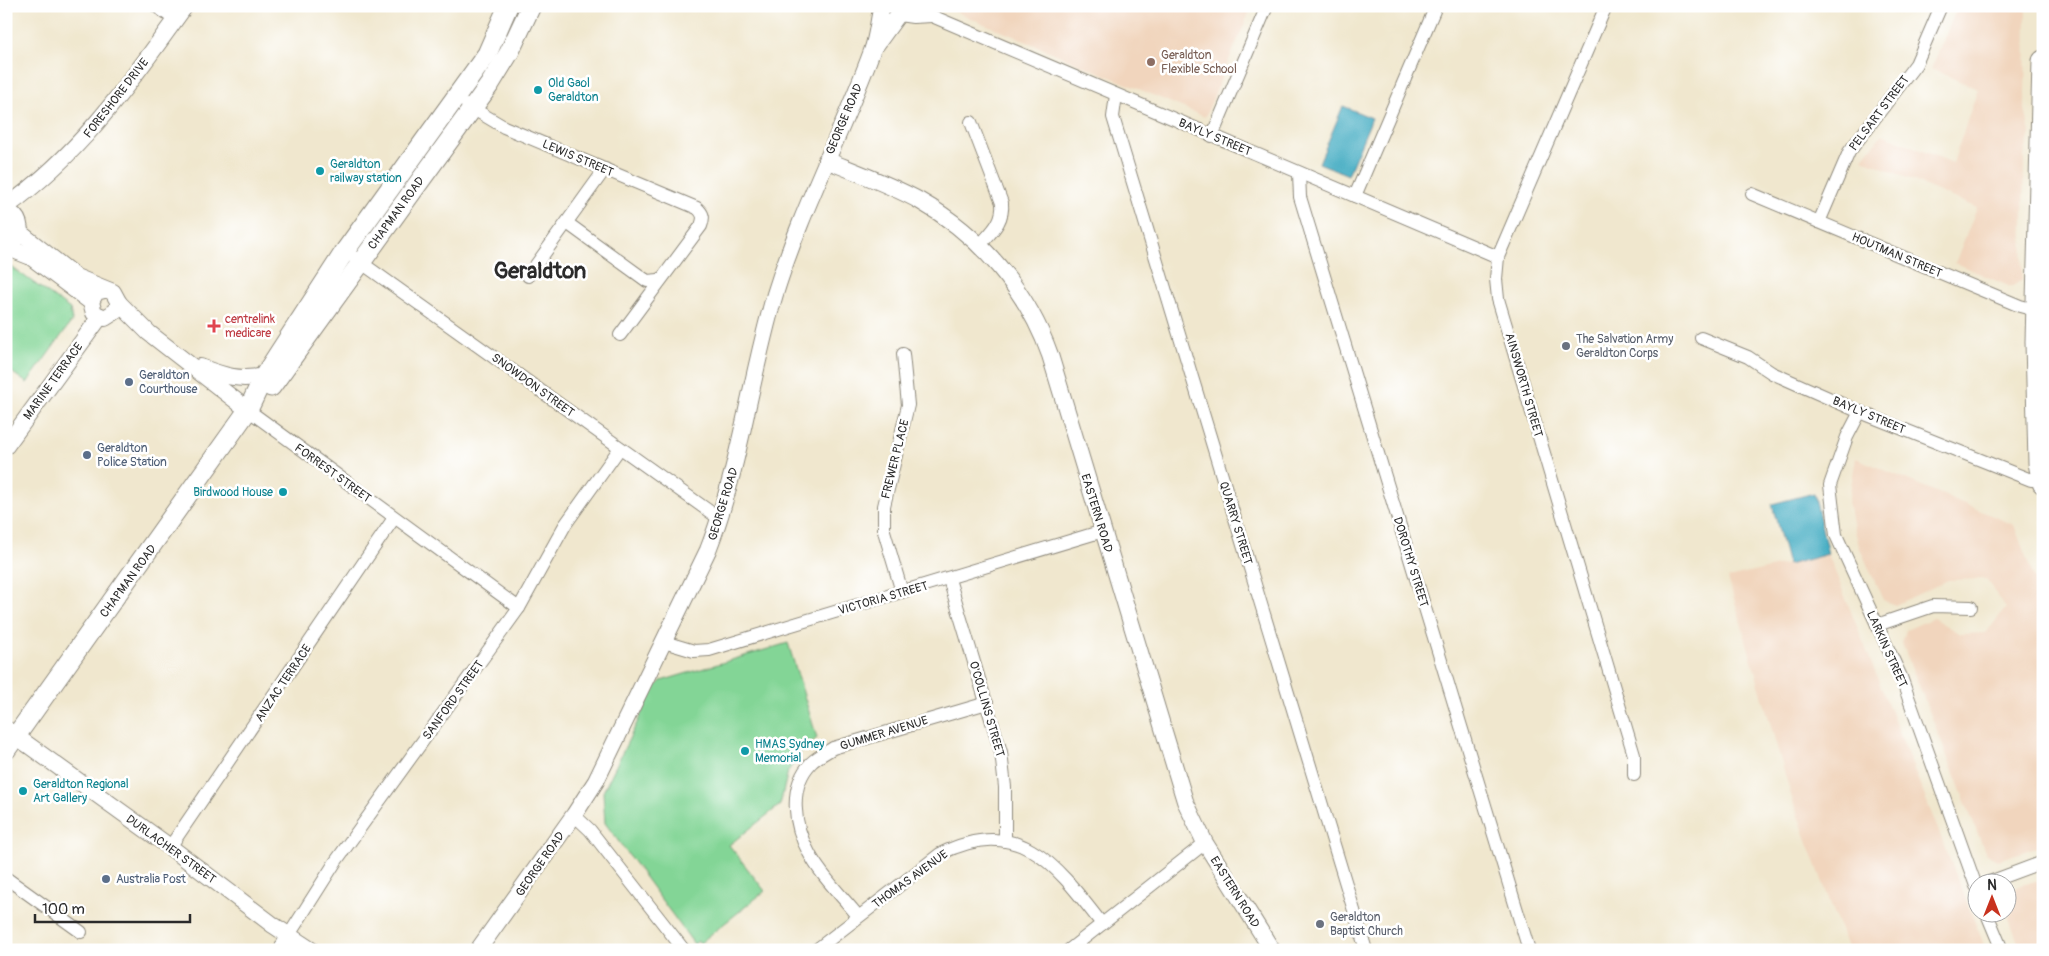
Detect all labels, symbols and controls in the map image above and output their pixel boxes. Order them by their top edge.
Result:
place label: Geraldton Flexible School [1161,48,1237,77]
street label: FORESHORE DRIVE [81,55,152,141]
marker: Geraldton Flexible School [1145,56,1157,68]
street label: PELSART STREET [1846,72,1913,154]
place label: Old Gaol Geraldton [548,76,599,105]
street label: GEORGE ROAD [823,81,866,157]
marker: Old Gaol Geraldton [532,84,544,96]
street label: BAYLY STREET [1176,115,1254,160]
street label: LEWIS STREET [540,137,616,180]
place label: Geraldton railway station [330,157,402,186]
marker: Geraldton railway station [314,165,326,177]
street label: CHAPMAN ROAD [365,174,428,253]
street label: HOUTMAN STREET [1849,230,1945,281]
district label: Geraldton [494,257,586,285]
place label: centrelink medicare [225,312,275,341]
marker: centrelink medicare [207,319,221,333]
street label: AINSWORTH STREET [1501,331,1546,439]
place label: The Salvation Army Geraldton Corps [1576,332,1673,361]
street label: MARINE TERRACE [20,340,86,423]
marker: The Salvation Army Geraldton Corps [1560,340,1572,352]
street label: SNOWDON STREET [488,350,577,421]
place label: Geraldton Courthouse [139,368,197,397]
marker: Geraldton Courthouse [123,376,135,388]
street label: BAYLY STREET [1830,393,1908,438]
street label: FREWER PLACE [878,418,913,500]
place label: Geraldton Police Station [97,441,167,470]
street label: FORREST STREET [291,441,374,506]
marker: Geraldton Police Station [81,449,93,461]
street label: GEORGE ROAD [705,465,742,542]
street label: EASTERN ROAD [1077,472,1116,555]
street label: QUARRY STREET [1216,480,1255,567]
place label: Birdwood House [193,485,273,500]
marker: Birdwood House [277,486,289,498]
street label: DOROTHY STREET [1390,515,1431,609]
street label: CHAPMAN ROAD [97,542,160,621]
street label: VICTORIA STREET [836,578,930,618]
street label: LARKIN STREET [1863,608,1910,690]
street label: ANZAC TERRACE [252,642,315,725]
street label: SANFORD STREET [420,657,487,743]
street label: O'COLLINS STREET [966,660,1007,759]
street label: GUMMER AVENUE [838,713,930,754]
place label: HMAS Sydney Memorial [755,737,824,766]
marker: HMAS Sydney Memorial [739,745,751,757]
place label: Geraldton Regional Art Gallery [33,777,129,806]
marker: Geraldton Regional Art Gallery [17,785,29,797]
street label: DURLACHER STREET [123,812,219,887]
street label: GEORGE ROAD [513,829,568,899]
street label: THOMAS AVENUE [869,847,951,912]
street label: EASTERN ROAD [1207,854,1263,931]
place label: Australia Post [116,872,186,887]
marker: Australia Post [100,873,112,885]
north arrow [1966,874,2016,924]
text: N [1987,877,1997,894]
scale bar [35,891,190,923]
text: 100 m [42,900,85,919]
place label: Geraldton Baptist Church [1330,910,1403,939]
marker: Geraldton Baptist Church [1314,918,1326,930]

